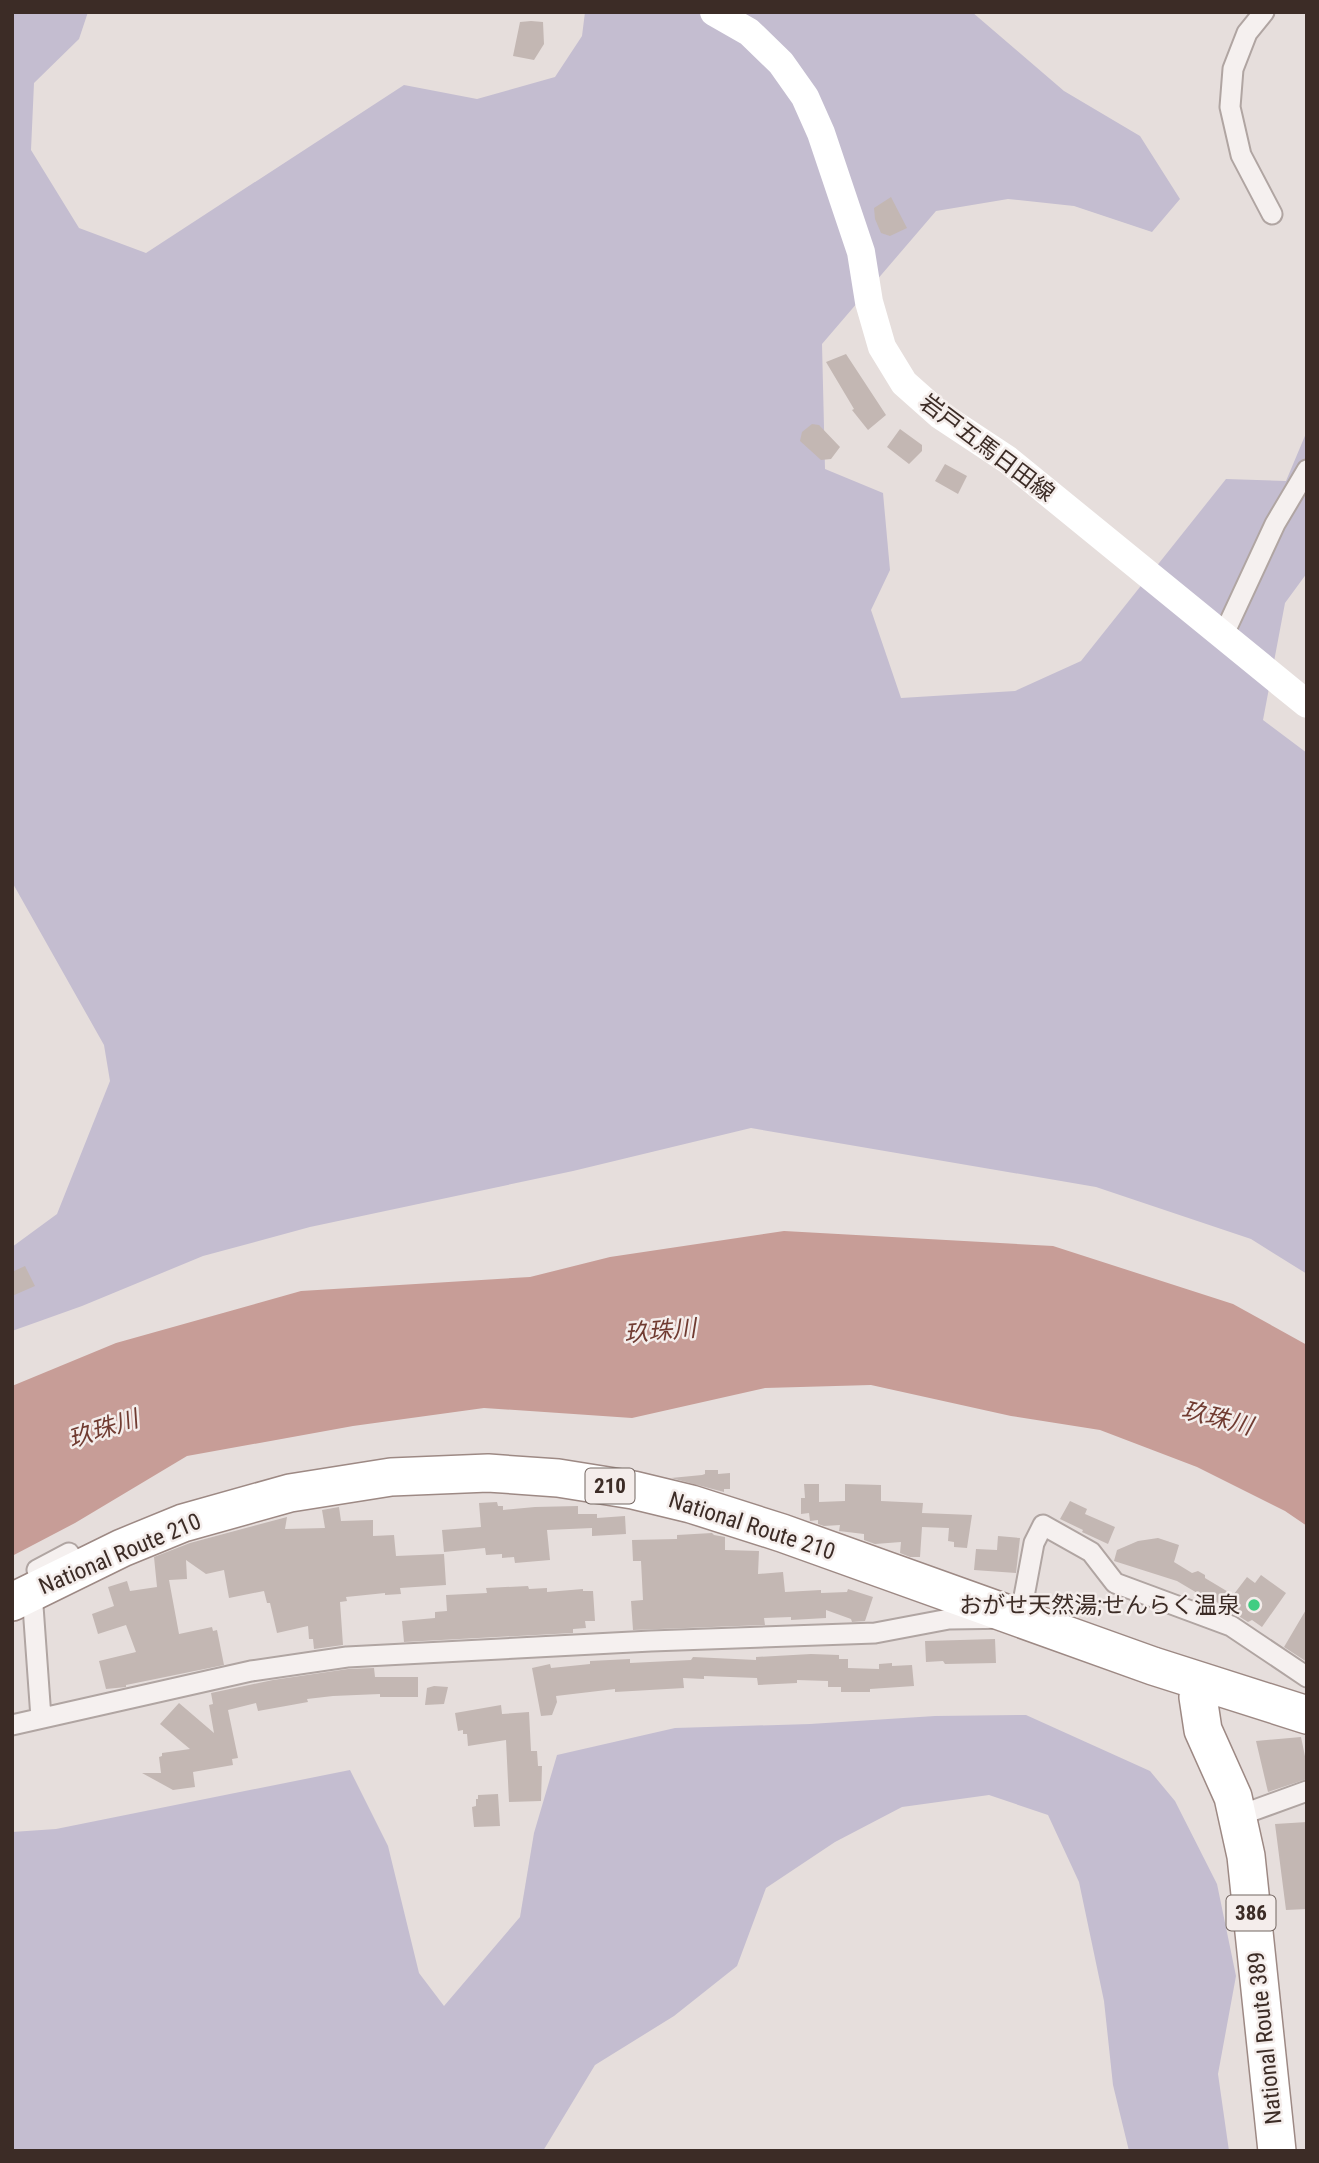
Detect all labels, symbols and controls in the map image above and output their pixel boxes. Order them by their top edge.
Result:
street label: 岩戸五馬日田線 [915,389,1059,507]
water label: 玖珠川 [623,1314,700,1348]
water label: 玖珠川 [1179,1396,1258,1441]
water label: 玖珠川 [64,1404,144,1453]
road number: 210 [586,1468,634,1504]
street label: National Route 210 [665,1486,839,1566]
street label: National Route 210 [35,1508,205,1600]
place label: おがせ天然湯;せんらく温泉 [959,1592,1240,1619]
marker: おがせ天然湯;せんらく温泉 [1246,1597,1262,1613]
road number: 386 [1226,1896,1276,1930]
street label: National Route 389 [1243,1950,1287,2126]

